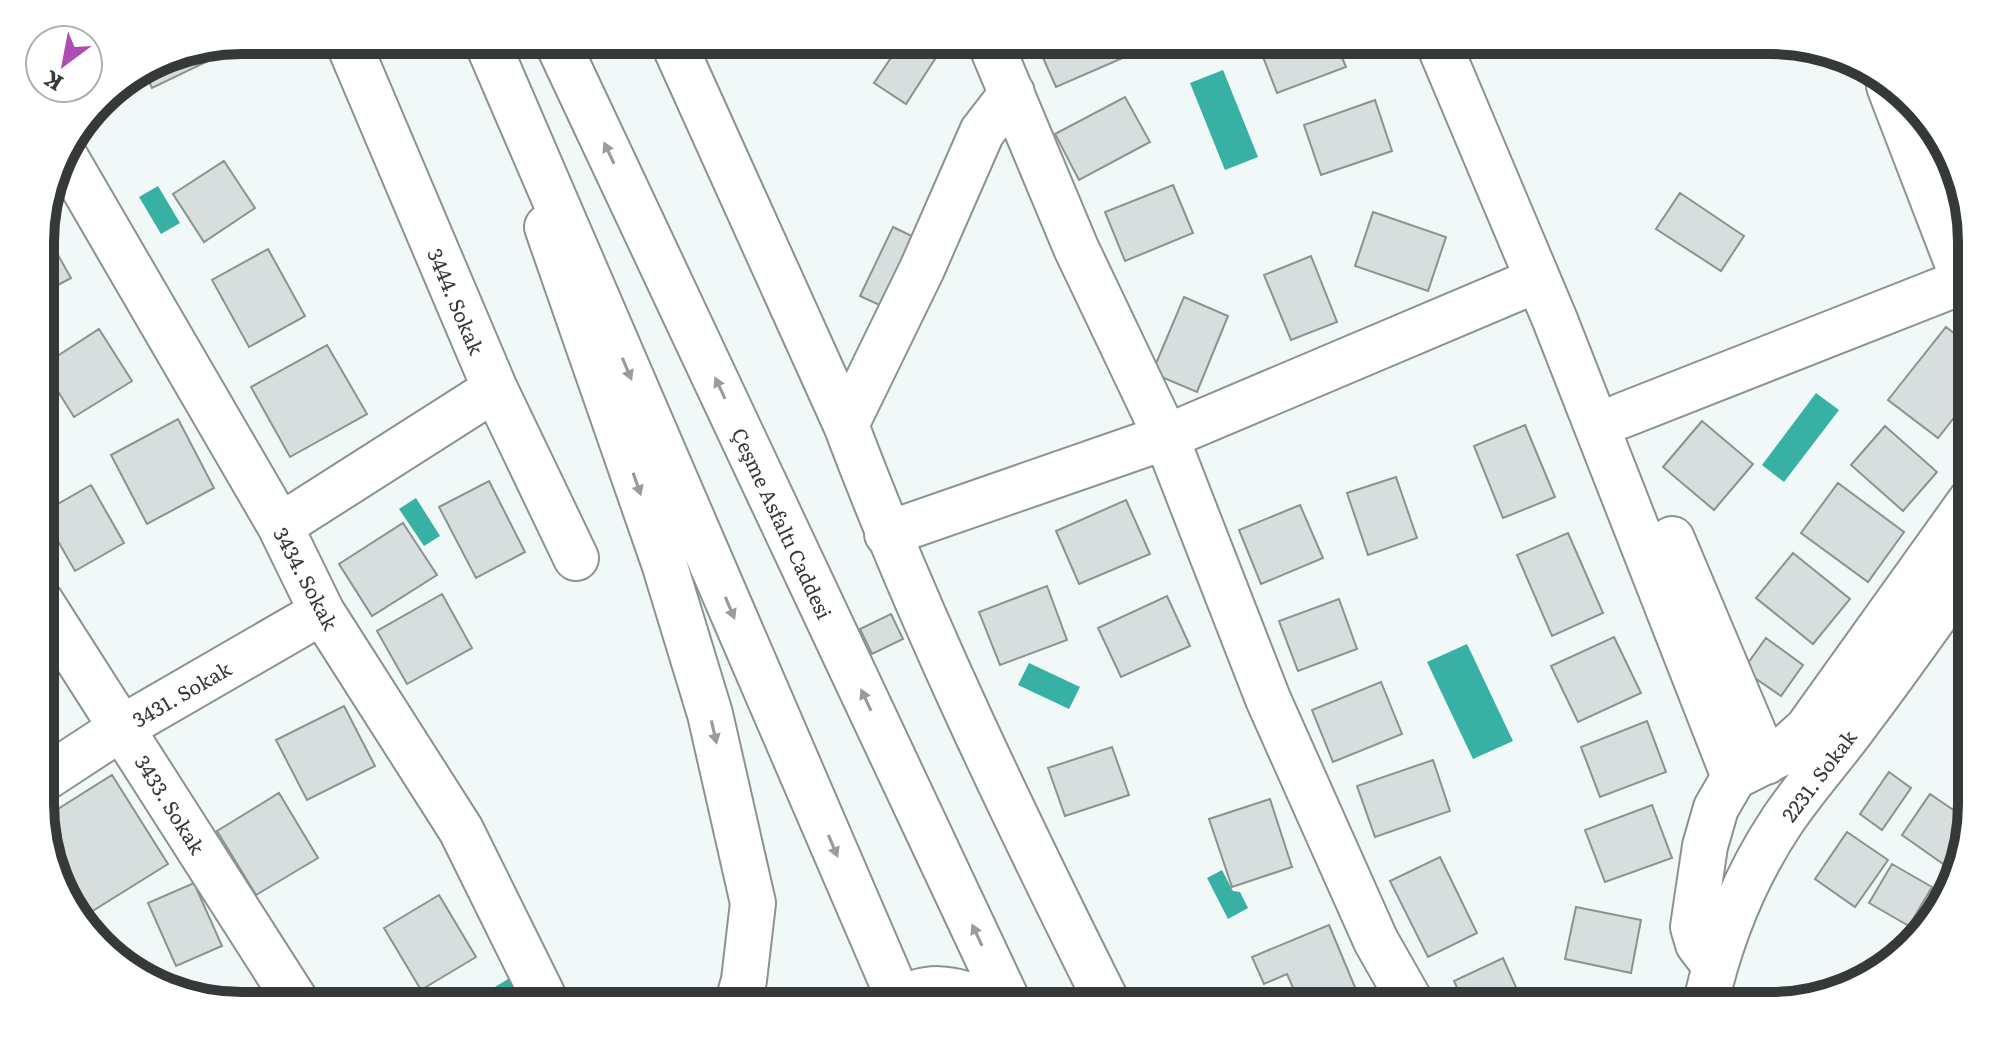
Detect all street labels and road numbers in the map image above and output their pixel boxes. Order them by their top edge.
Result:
street label: 3444. Sokak [421,243,493,360]
street label: Çeşme Asfaltı Caddesi [725,422,841,624]
street label: 3434. Sokak [267,521,347,636]
street label: 3431. Sokak [126,652,237,733]
street label: 2231. Sokak [1773,722,1863,827]
street label: 3433. Sokak [129,749,214,860]

